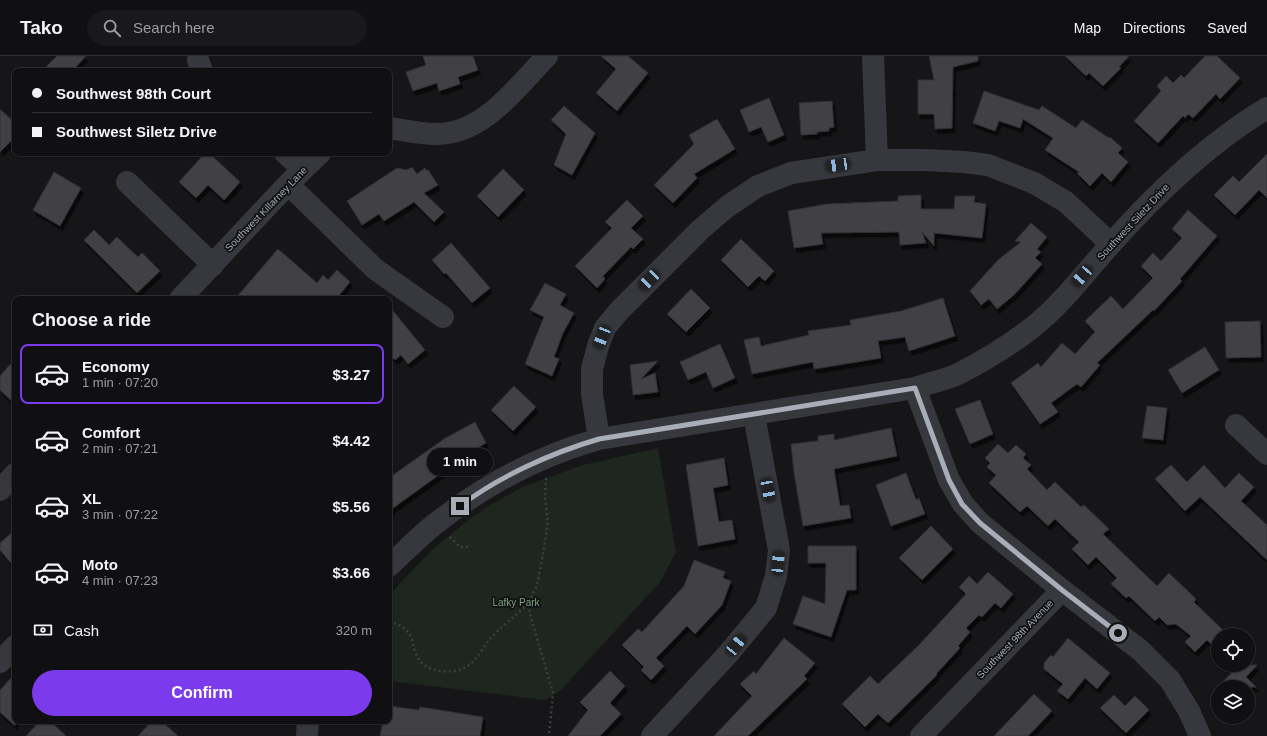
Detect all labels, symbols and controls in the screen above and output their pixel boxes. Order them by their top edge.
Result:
search box [87,10,367,46]
text: Tako [20,17,63,38]
icon: search [101,17,123,39]
text: Search here [133,19,215,36]
text: Map [1074,20,1101,36]
text: Directions [1123,20,1185,36]
text: Saved [1207,20,1247,36]
text: Southwest 98th Court [56,85,211,102]
text: Southwest Siletz Drive [56,123,217,140]
car [825,157,851,173]
street label: Southwest Killarney Lane [223,164,309,253]
street label: Southwest Siletz Drive [1095,181,1171,262]
car [1070,263,1094,289]
car [636,267,662,293]
text: Choose a ride [32,310,151,330]
car [592,324,612,350]
icon: car [34,356,70,392]
text: Economy [82,358,150,375]
text: $3.27 [332,366,370,383]
text: 1 min · 07:20 [82,375,158,390]
icon: car [34,422,70,458]
text: Comfort [82,424,140,441]
text: $4.42 [332,432,370,449]
text: 2 min · 07:21 [82,441,158,456]
callout: 1 min [427,448,493,476]
text: 1 min [443,454,477,469]
car [760,477,776,503]
icon: car [34,488,70,524]
text: XL [82,490,101,507]
route end [451,497,469,515]
text: $5.56 [332,498,370,515]
text: 3 min · 07:22 [82,507,158,522]
car [771,551,785,575]
icon: car [34,554,70,590]
text: Moto [82,556,118,573]
text: $3.66 [332,564,370,581]
text: 4 min · 07:23 [82,573,158,588]
park label: Lafky Park [492,597,541,608]
street label: Southwest 98th Avenue [975,597,1056,681]
icon: cash [32,619,54,641]
text: Cash [64,622,99,639]
text: 320 m [336,623,372,638]
route start [1109,624,1127,642]
map controls [1211,628,1255,724]
button: locate [1211,628,1255,672]
car [724,632,748,658]
button: Confirm [32,670,372,716]
button: layers [1211,680,1255,724]

